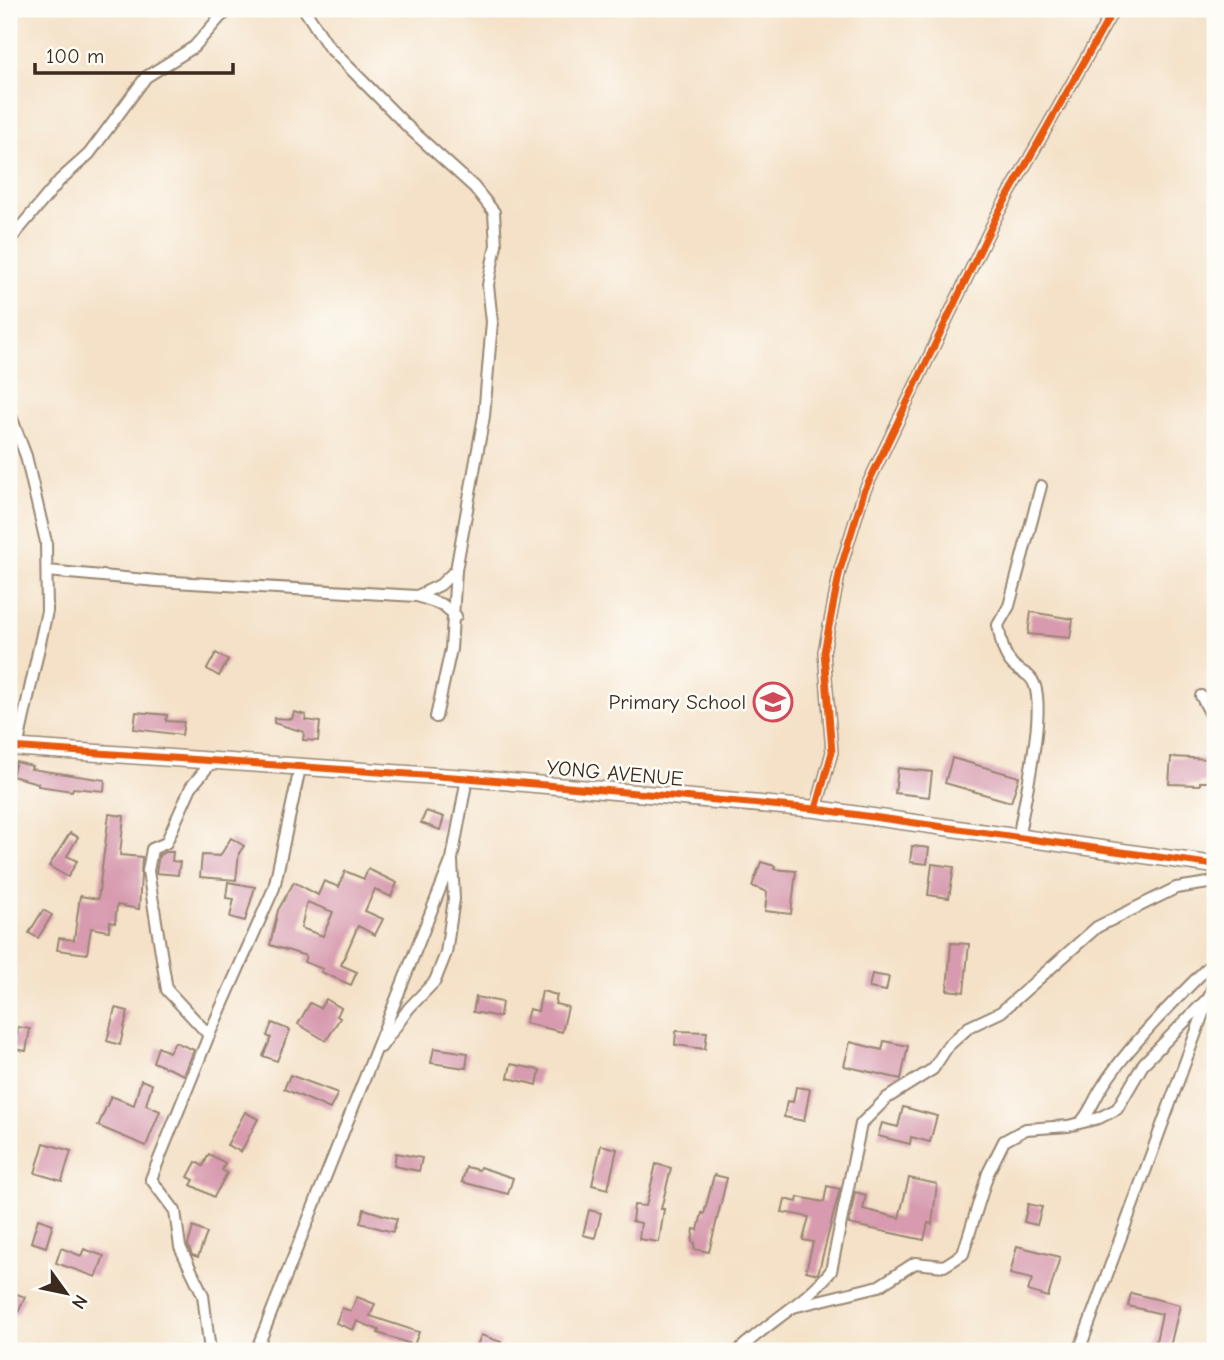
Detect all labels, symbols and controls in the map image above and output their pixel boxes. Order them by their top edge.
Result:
scale bar [35,32,233,76]
text: 100 m [46,44,104,68]
school or university icon: Primary School [752,681,794,723]
place label: Primary School [608,690,746,714]
street label: YONG AVENUE [546,755,684,791]
north arrow [32,1258,102,1328]
text: N [67,1291,92,1313]

